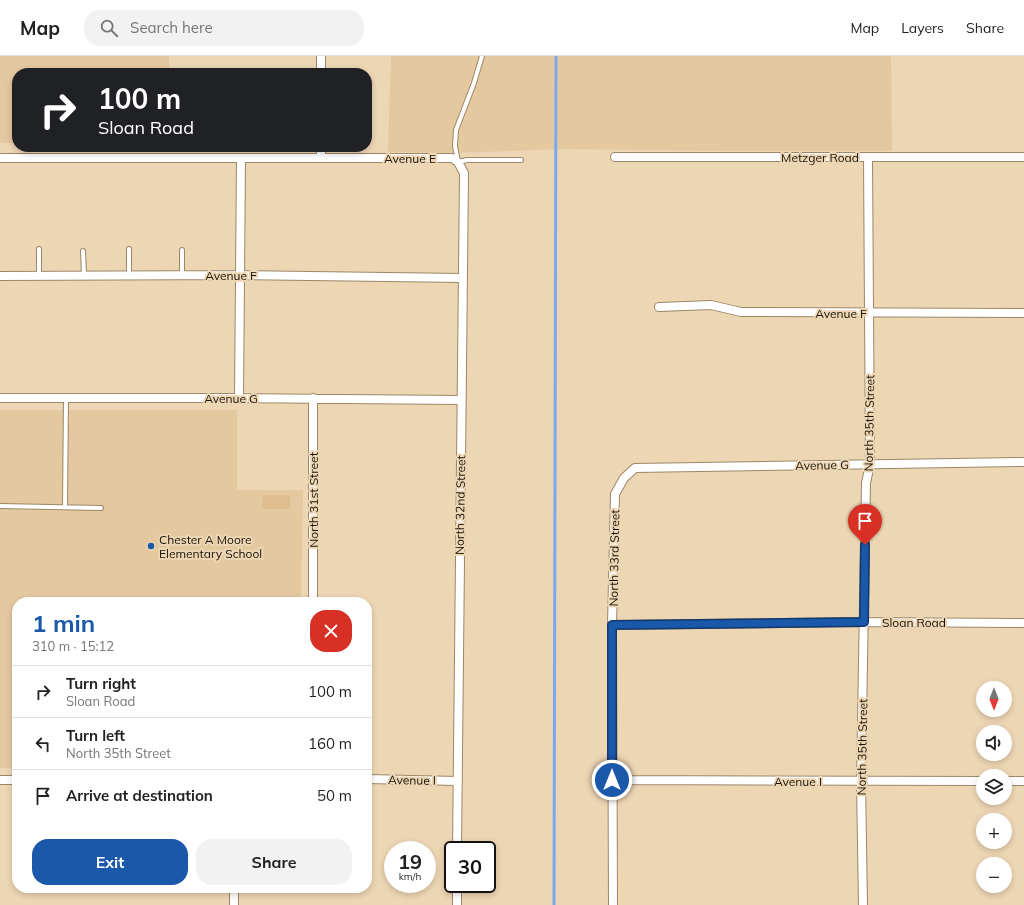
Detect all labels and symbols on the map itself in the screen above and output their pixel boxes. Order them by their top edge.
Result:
street label: Metzger Road [781,150,859,165]
street label: Avenue E [384,151,436,166]
street label: Avenue F [205,268,257,283]
street label: Avenue F [815,306,867,321]
street label: North 35th Street [861,374,877,472]
street label: Avenue G [204,391,258,406]
street label: North 31st Street [306,452,321,548]
street label: North 32nd Street [452,455,468,555]
street label: Avenue G [795,457,849,473]
pin [848,504,882,545]
street label: North 33rd Street [606,509,622,607]
place label: Chester A Moore Elementary School [159,532,262,561]
marker: Chester A Moore Elementary School [146,541,156,551]
street label: Sloan Road [882,615,946,630]
north arrow [976,681,1012,717]
street label: North 35th Street [854,698,870,796]
position arrow [591,759,633,801]
street label: Avenue I [388,772,436,788]
street label: Avenue I [774,774,822,789]
speed limit sign: 30 [444,841,496,893]

